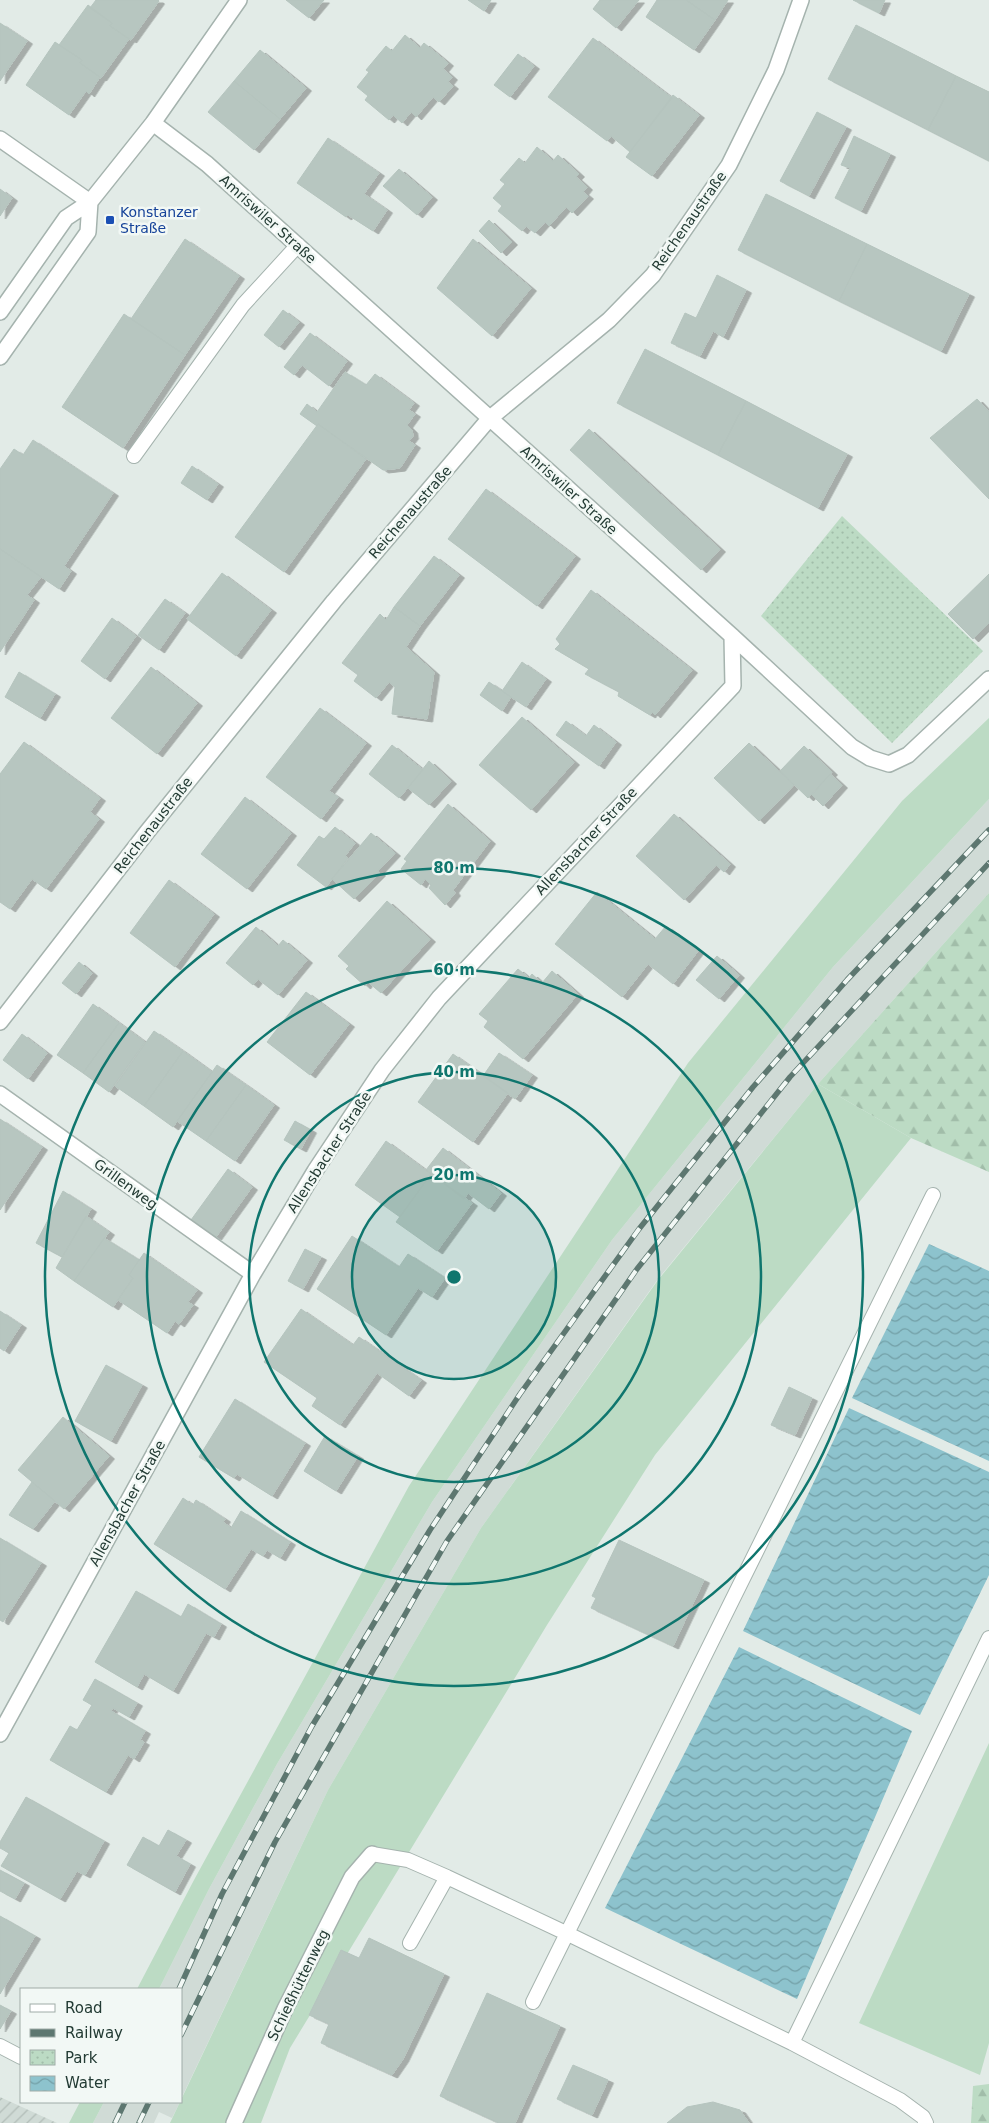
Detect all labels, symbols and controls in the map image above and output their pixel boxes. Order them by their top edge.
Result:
street label: Reichenaustraße [649,168,729,274]
street label: Amriswiler Straße [216,171,320,267]
place label: Konstanzer Straße [120,204,198,236]
marker: Konstanzer Straße [104,214,116,226]
street label: Amriswiler Straße [517,442,621,538]
street label: Reichenaustraße [365,462,455,562]
street label: Reichenaustraße [110,774,196,876]
street label: Allensbacher Straße [532,784,640,898]
text: 80 m [433,859,475,877]
text: 60 m [433,961,475,979]
text: 40 m [433,1063,475,1081]
street label: Allensbacher Straße [284,1088,374,1216]
street label: Grillenweg [91,1156,161,1212]
text: 20 m [433,1166,475,1184]
centre of rings [445,1268,463,1286]
street label: Allensbacher Straße [86,1437,168,1569]
street label: Schießhüttenweg [264,1927,332,2043]
legend [20,1988,182,2103]
text: Road [65,1999,103,2017]
text: Railway [65,2024,123,2042]
text: Park [65,2049,98,2067]
text: Water [65,2074,110,2092]

